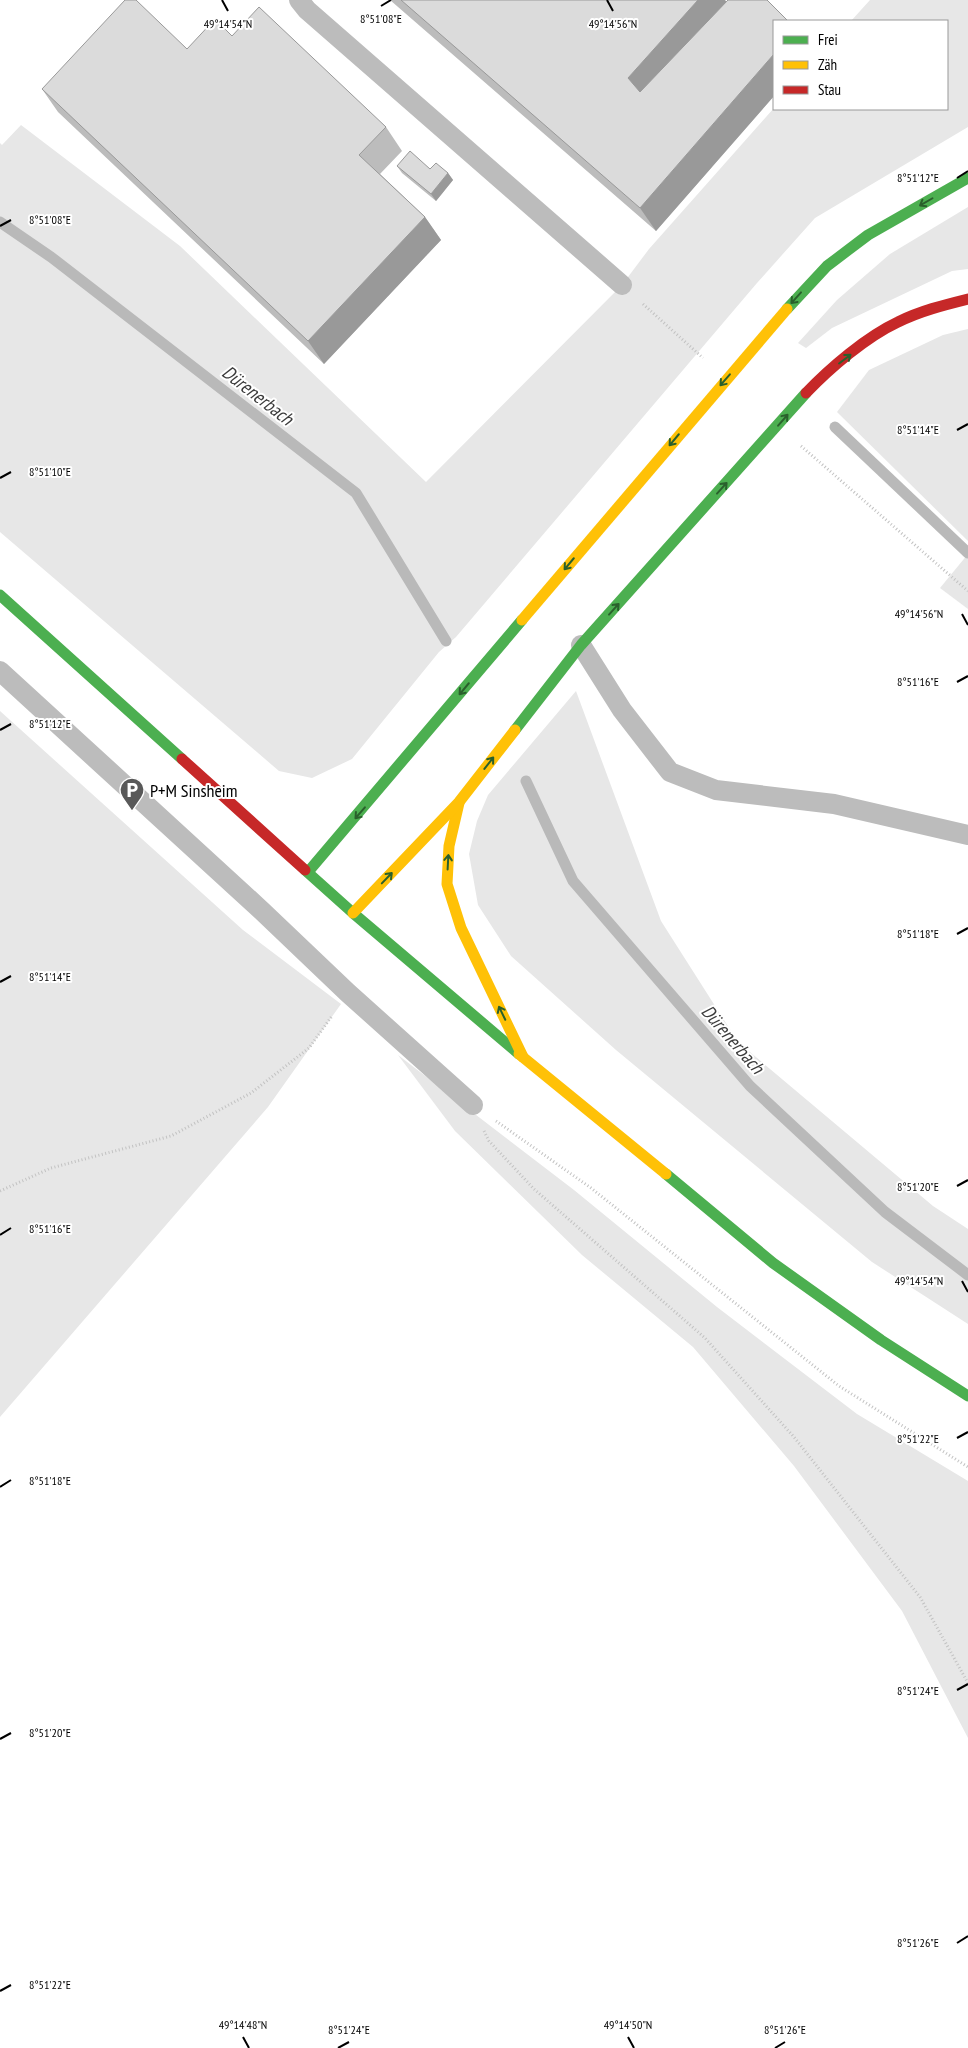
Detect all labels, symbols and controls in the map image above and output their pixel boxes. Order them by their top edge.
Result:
text: 8°51'08"E [360,11,402,26]
text: 49°14'54"N [204,16,252,31]
text: 49°14'56"N [589,16,637,31]
legend [773,20,948,110]
text: Frei [818,30,838,49]
text: Zäh [818,55,837,74]
text: Stau [818,80,841,99]
text: 8°51'12"E [897,170,939,185]
one-way arrow [919,198,933,208]
text: 8°51'08"E [29,212,71,227]
one-way arrow [790,292,802,305]
one-way arrow [838,354,851,365]
water label: Dürenerbach [218,360,300,431]
one-way arrow [720,373,731,386]
one-way arrow [777,414,788,427]
text: 8°51'14"E [897,422,939,437]
one-way arrow [668,434,680,447]
text: 8°51'10"E [29,464,71,479]
one-way arrow [716,482,728,495]
one-way arrow [564,558,575,571]
one-way arrow [608,603,620,616]
text: 49°14'56"N [895,606,943,621]
text: 8°51'16"E [897,674,939,689]
one-way arrow [459,682,470,695]
text: 8°51'12"E [29,716,71,731]
one-way arrow [484,757,495,770]
parking icon: P+M Sinsheim [119,777,145,811]
place label: P+M Sinsheim [150,779,237,802]
one-way arrow [354,806,365,819]
one-way arrow [444,854,453,870]
one-way arrow [381,872,393,884]
text: 8°51'18"E [897,926,939,941]
text: 8°51'14"E [29,969,71,984]
water label: Dürenerbach [697,1000,771,1080]
one-way arrow [496,1006,506,1021]
text: 8°51'20"E [897,1179,939,1194]
text: 8°51'16"E [29,1221,71,1236]
text: 49°14'54"N [895,1273,943,1288]
text: 8°51'22"E [897,1431,939,1446]
text: 8°51'18"E [29,1473,71,1488]
text: 8°51'24"E [897,1683,939,1698]
text: 8°51'20"E [29,1725,71,1740]
text: 8°51'26"E [897,1935,939,1950]
text: 8°51'22"E [29,1977,71,1992]
text: 49°14'48"N [219,2017,267,2032]
text: 49°14'50"N [604,2017,652,2032]
text: 8°51'24"E [328,2022,370,2037]
text: 8°51'26"E [764,2022,806,2037]

